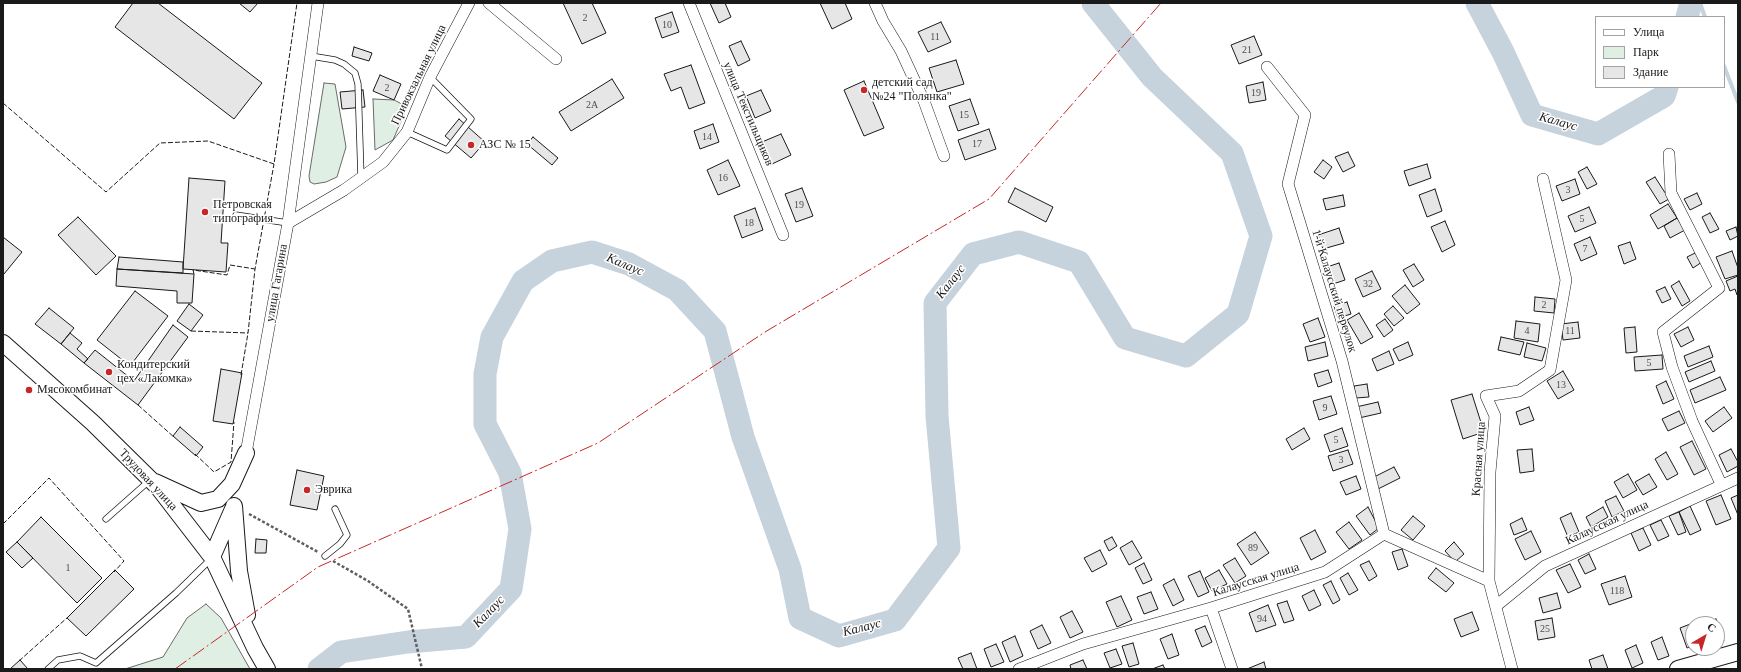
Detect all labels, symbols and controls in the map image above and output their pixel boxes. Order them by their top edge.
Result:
house number: 2 [582,12,588,24]
legend [1595,16,1725,88]
house number: 10 [662,19,672,31]
street label: Привокзальная улица [388,22,450,128]
text: Улица [1633,25,1664,39]
house number: 11 [930,31,940,43]
house number: 21 [1242,44,1252,56]
text: Парк [1633,45,1659,59]
street label: улица Текстильщиков [720,60,776,168]
text: Здание [1633,65,1668,79]
place label: детский сад №24 "Полянка" [872,76,952,104]
house number: 2 [384,82,390,94]
marker: детский сад №24 "Полянка" [859,85,869,95]
house number: 19 [1251,87,1261,99]
house number: 2А [586,99,598,111]
house number: 15 [959,109,969,121]
water label: Калаус [1537,109,1579,135]
house number: 14 [702,131,712,143]
place label: АЗС № 15 [479,138,531,152]
house number: 17 [972,138,982,150]
marker: АЗС № 15 [466,140,476,150]
house number: 16 [718,172,728,184]
house number: 3 [1566,184,1570,196]
place label: Петровская типография [213,198,273,226]
house number: 19 [794,199,804,211]
marker: Петровская типография [200,207,210,217]
house number: 5 [1580,213,1584,225]
house number: 18 [744,217,754,229]
street label: 1-й Калаусский переулок [1308,228,1360,354]
street label: улица Гагарина [263,243,291,323]
house number: 7 [1582,243,1588,255]
water label: Калаус [604,250,646,280]
water label: Калаус [933,262,969,302]
house number: 32 [1363,278,1373,290]
house number: 2 [1542,299,1546,311]
house number: 4 [1524,325,1530,337]
house number: 11 [1565,325,1575,337]
house number: 5 [1646,357,1652,369]
place label: Кондитерский цех «Лакомка» [117,358,193,386]
marker: Кондитерский цех «Лакомка» [104,367,114,377]
house number: 13 [1556,379,1566,391]
place label: Мясокомбинат [37,383,112,397]
marker: Мясокомбинат [24,385,34,395]
house number: 9 [1322,402,1328,414]
street label: Красная улица [1469,421,1489,497]
house number: 5 [1334,434,1338,446]
street label: Трудовая улица [116,446,180,514]
house number: 3 [1338,454,1344,466]
place label: Эврика [315,483,352,497]
marker: Эврика [302,485,312,495]
street label: Калаусская улица [1563,498,1651,548]
house number: 89 [1248,542,1258,554]
street label: Калаусская улица [1211,560,1301,600]
house number: 1 [66,562,70,574]
house number: 118 [1610,585,1624,597]
water label: Калаус [470,593,508,631]
house number: 94 [1257,613,1267,625]
water label: Калаус [841,616,883,640]
north arrow [1685,616,1725,656]
text: С [1705,620,1719,635]
house number: 25 [1540,623,1550,635]

